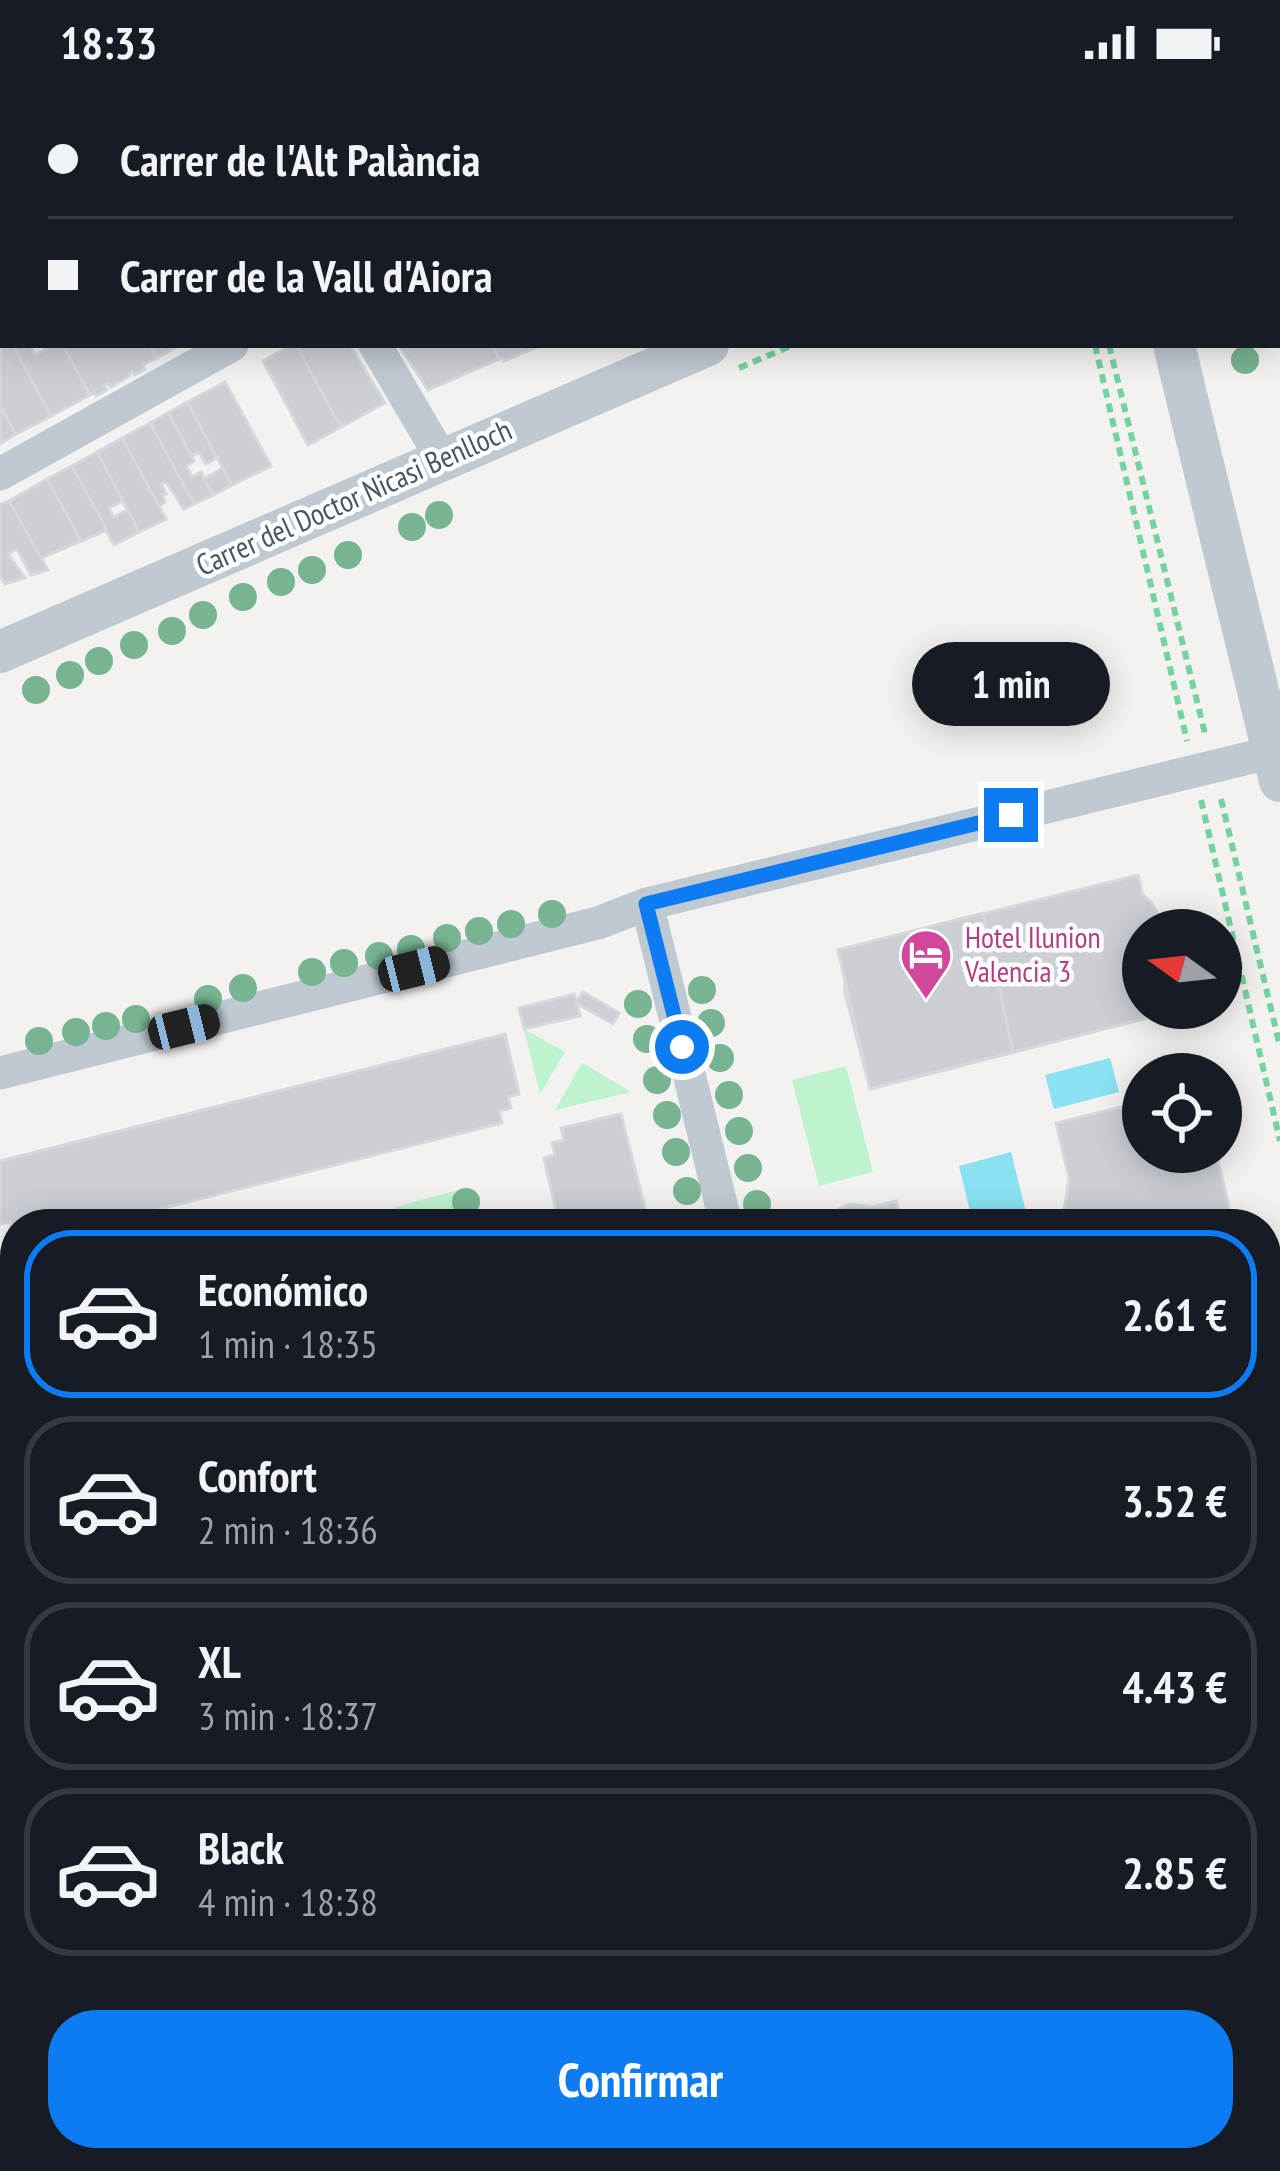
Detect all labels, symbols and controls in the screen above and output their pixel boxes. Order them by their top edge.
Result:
text: 18:33 [60,13,157,71]
text: Carrer de l'Alt Palància [120,130,480,188]
text: Carrer de la Vall d'Aiora [120,246,493,304]
street label: Carrer del Doctor Nicasi Benlloch [190,409,517,584]
callout: 1 min [912,641,1110,725]
text: 1 min [972,658,1050,709]
route end [984,788,1038,842]
north arrow [1122,909,1242,1029]
map controls [1122,909,1242,1173]
place label: Hotel Ilunion Valencia 3 [964,917,1101,990]
hotel icon: Hotel Ilunion Valencia 3 [898,927,954,1001]
car [375,943,453,995]
car [145,1001,223,1053]
route start [655,1020,709,1074]
button: locate [1122,1053,1242,1173]
icon: car [54,1260,162,1368]
text: Económico [198,1260,368,1318]
text: 2.61 € [1122,1285,1227,1343]
text: 1 min · 18:35 [198,1318,378,1369]
icon: car [54,1446,162,1554]
text: Confort [198,1446,317,1504]
text: 3.52 € [1122,1471,1227,1529]
text: 2 min · 18:36 [198,1504,378,1555]
icon: car [54,1632,162,1740]
text: XL [198,1632,241,1690]
text: 4.43 € [1122,1657,1227,1715]
text: 3 min · 18:37 [198,1690,378,1741]
icon: car [54,1818,162,1926]
text: Black [198,1818,284,1876]
text: 2.85 € [1122,1843,1227,1901]
text: 4 min · 18:38 [198,1876,378,1927]
button: Confirmar [48,2010,1233,2148]

